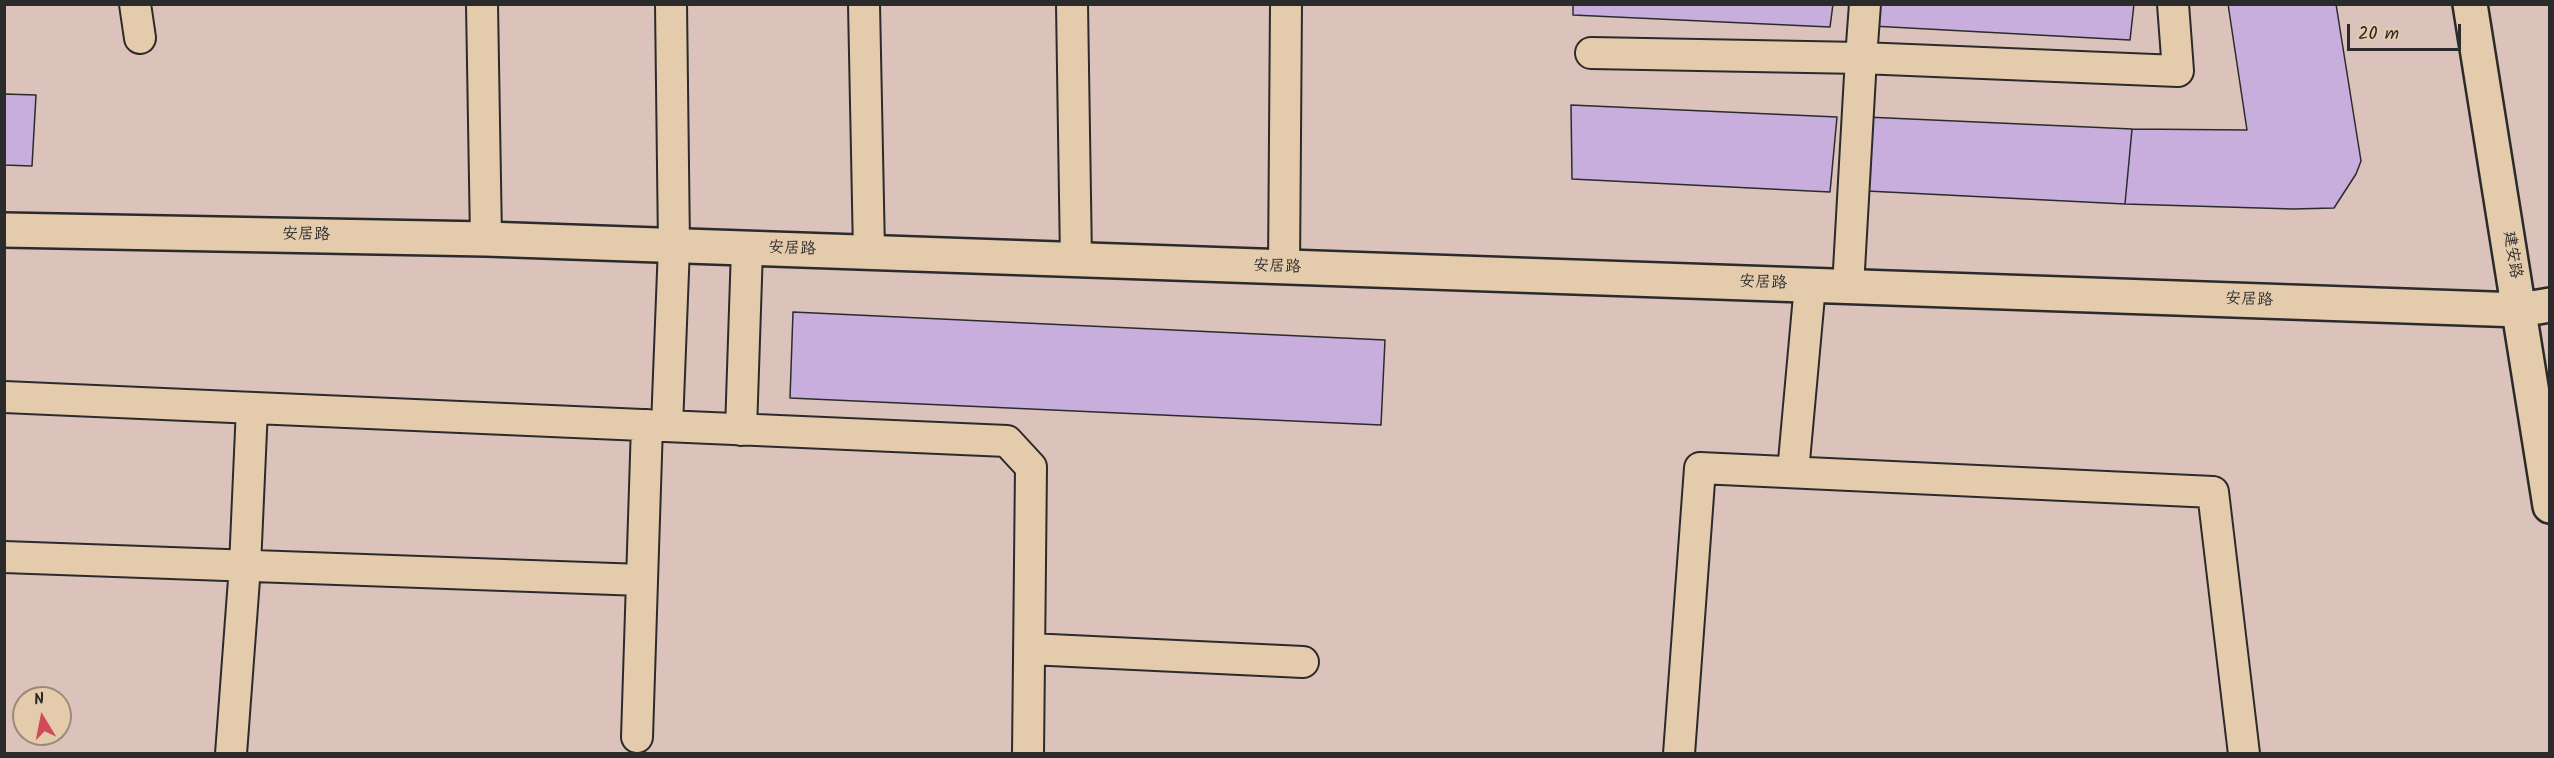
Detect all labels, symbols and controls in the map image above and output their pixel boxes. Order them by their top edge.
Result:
scale bar [2350,12,2464,50]
text: 20 m [2358,20,2399,49]
street label: 安居路 [282,226,330,246]
street label: 建安路 [2498,230,2524,280]
street label: 安居路 [768,240,816,260]
street label: 安居路 [1253,258,1301,278]
street label: 安居路 [1739,274,1787,294]
street label: 安居路 [2225,291,2273,311]
north arrow [12,686,72,746]
text: N [32,687,46,713]

